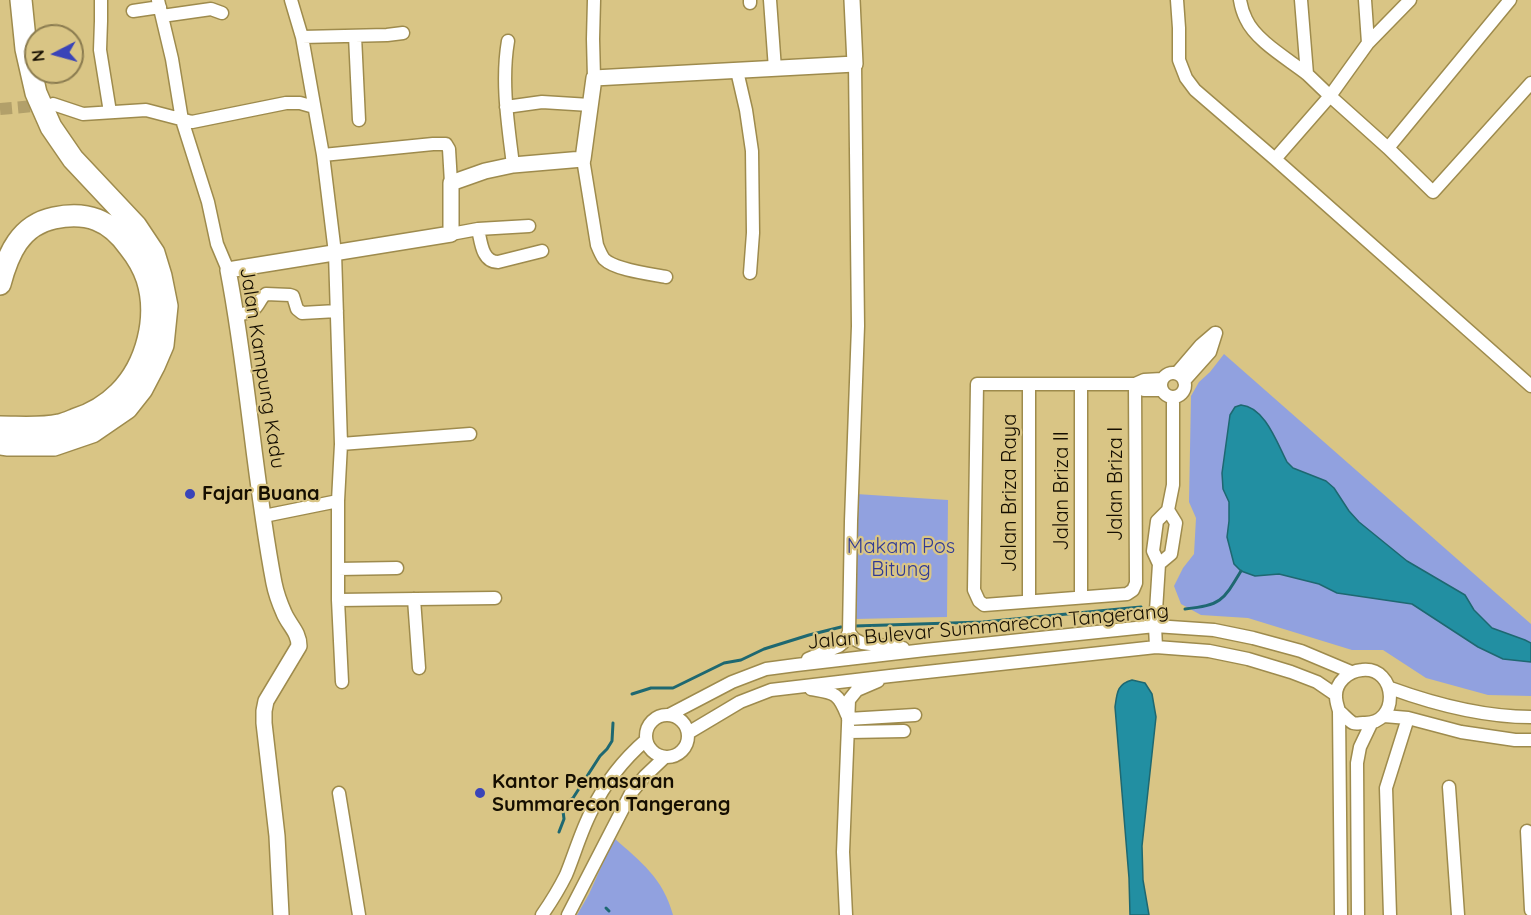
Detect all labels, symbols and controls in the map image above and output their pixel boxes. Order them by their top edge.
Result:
north arrow [24,24,84,84]
text: N [28,49,49,63]
street label: Jalan Kampung Kadu [234,266,290,470]
street label: Jalan Briza Raya [998,414,1022,572]
street label: Jalan Briza I [1104,427,1128,541]
street label: Jalan Briza II [1050,431,1074,551]
place label: Fajar Buana [202,482,320,506]
marker: Fajar Buana [183,487,197,501]
park label: Makam Pos Bitung [847,535,955,582]
street label: Jalan Bulevar Summarecon Tangerang [806,599,1170,655]
place label: Kantor Pemasaran Summarecon Tangerang [492,770,730,817]
marker: Kantor Pemasaran Summarecon Tangerang [473,786,487,800]

